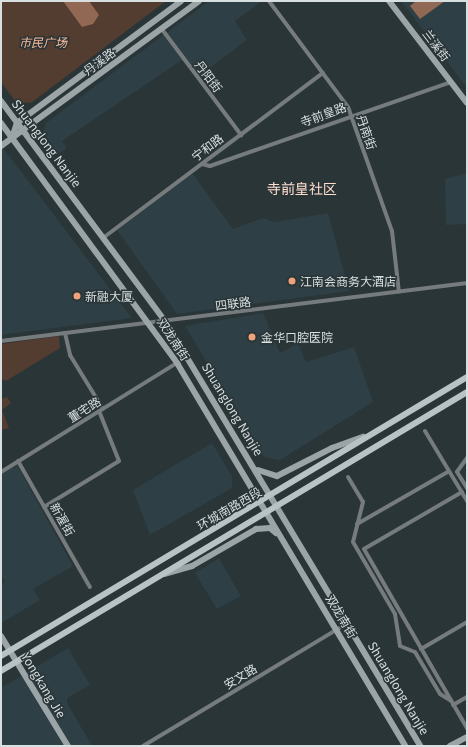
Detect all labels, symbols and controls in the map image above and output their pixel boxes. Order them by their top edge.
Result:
street label: 兰溪街 [420,26,454,64]
park label: 市民广场 [19,35,67,49]
street label: 丹溪路 [80,45,118,77]
street label: 丹阳街 [192,57,226,95]
street label: Shuanglong Nanjie [9,96,85,190]
street label: 寺前皇路 [298,99,348,129]
street label: 丹南街 [354,113,380,151]
street label: 宁和路 [188,130,226,164]
district label: 寺前皇社区 [267,180,337,196]
place label: 江南会商务大酒店 [300,274,396,288]
marker: 江南会商务大酒店 [287,276,297,286]
place label: 新融大厦 [85,289,133,303]
marker: 新融大厦 [72,291,82,301]
street label: 四联路 [214,294,252,312]
street label: 双龙南街 [155,315,193,363]
place label: 金华口腔医院 [261,330,333,344]
marker: 金华口腔医院 [246,331,258,343]
street label: Shuanglong Nanjie [200,360,266,458]
street label: 董宅路 [65,393,103,425]
street label: 环城南路西段 [194,484,264,532]
street label: 新渥街 [48,500,78,538]
street label: 双龙南街 [323,592,361,640]
street label: Shuanglong Nanjie [366,639,432,737]
street label: Yongkang Jie [19,650,69,720]
street label: 安文路 [221,661,259,691]

